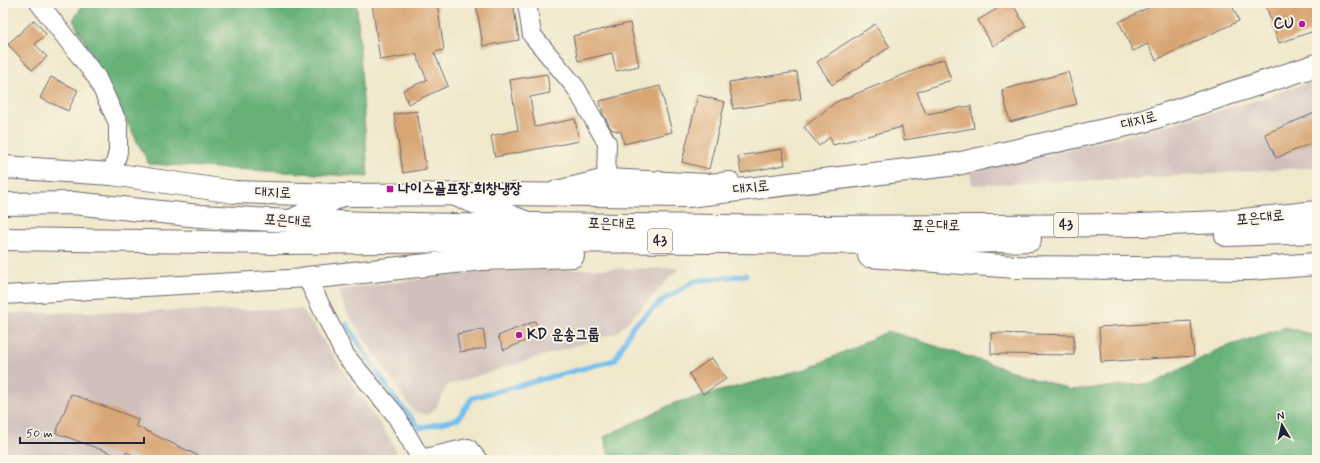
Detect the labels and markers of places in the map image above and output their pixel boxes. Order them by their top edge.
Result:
place label: CU [1274,14,1294,34]
marker: CU [1297,19,1307,29]
place label: 나이스골프장.희창냉장 [398,179,522,199]
marker: 나이스골프장.희창냉장 [385,184,395,194]
place label: KD 운송그룹 [527,325,600,345]
marker: KD 운송그룹 [514,330,524,340]

